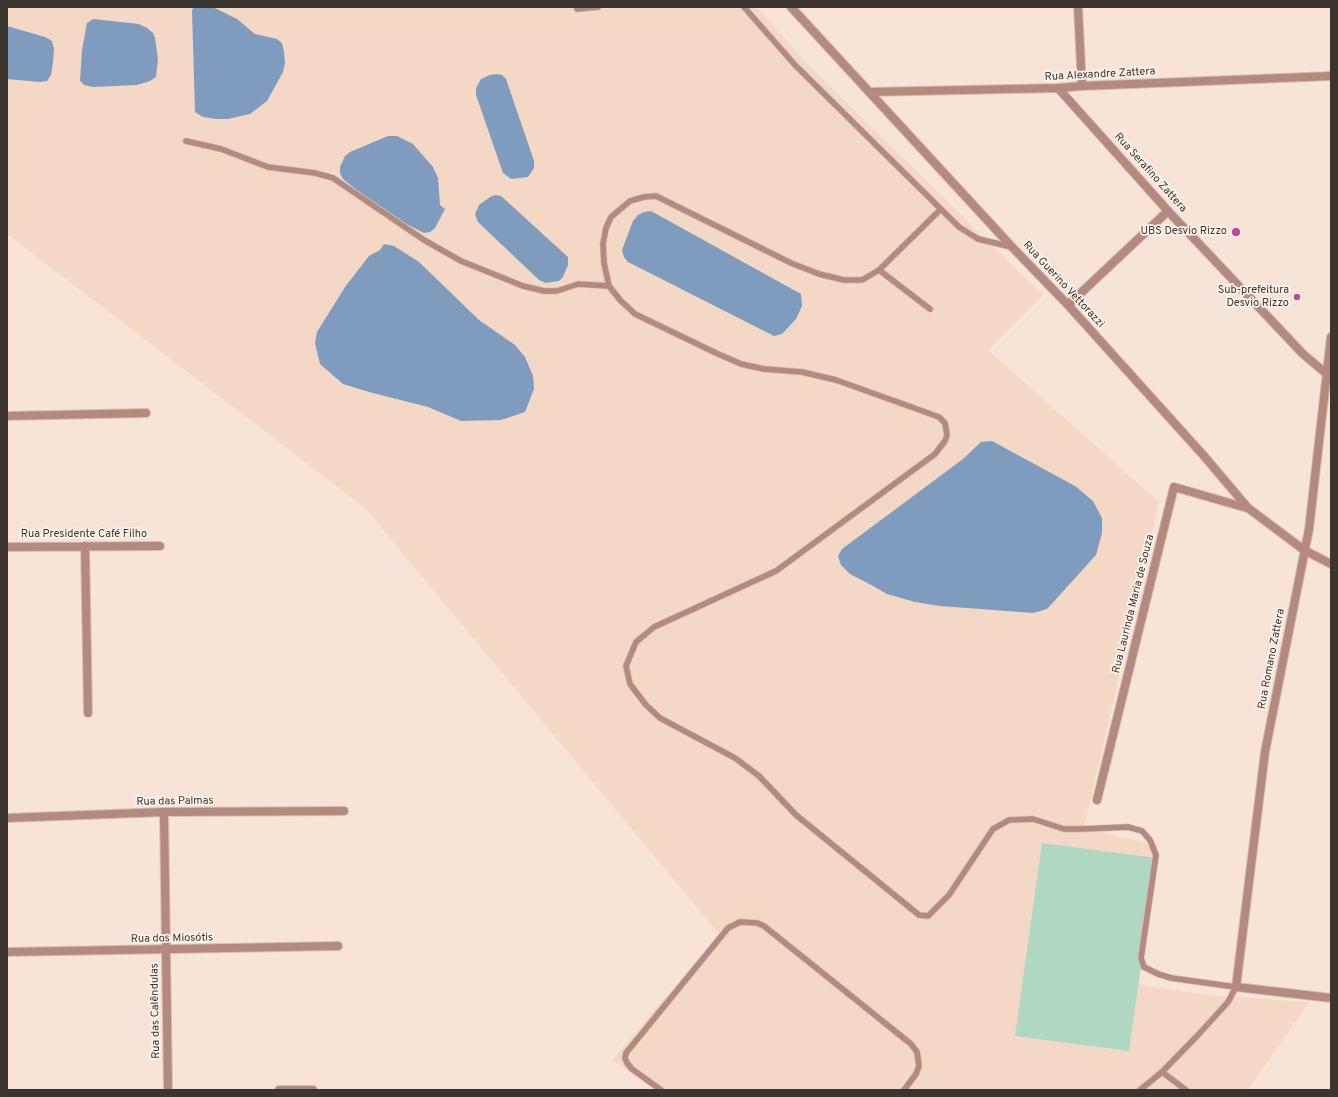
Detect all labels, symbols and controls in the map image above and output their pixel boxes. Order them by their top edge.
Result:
street label: Rua Alexandre Zattera [1044,66,1156,84]
street label: Rua Serafino Zattera [1111,131,1189,215]
place label: UBS Desvio Rizzo [1140,225,1227,239]
marker: UBS Desvio Rizzo [1230,226,1242,238]
street label: Rua Guerino Vettorazzi [1019,239,1107,331]
place label: Sub-prefeitura Desvio Rizzo [1218,284,1289,310]
marker: Sub-prefeitura Desvio Rizzo [1292,292,1302,302]
street label: Rua Presidente Café Filho [21,528,147,542]
street label: Rua Laurinda Maria de Souza [1110,533,1158,675]
street label: Rua Romano Zattera [1256,608,1288,710]
street label: Rua das Palmas [136,795,214,809]
street label: Rua dos Miosótis [131,932,213,946]
street label: Rua das Calêndulas [149,963,163,1059]

